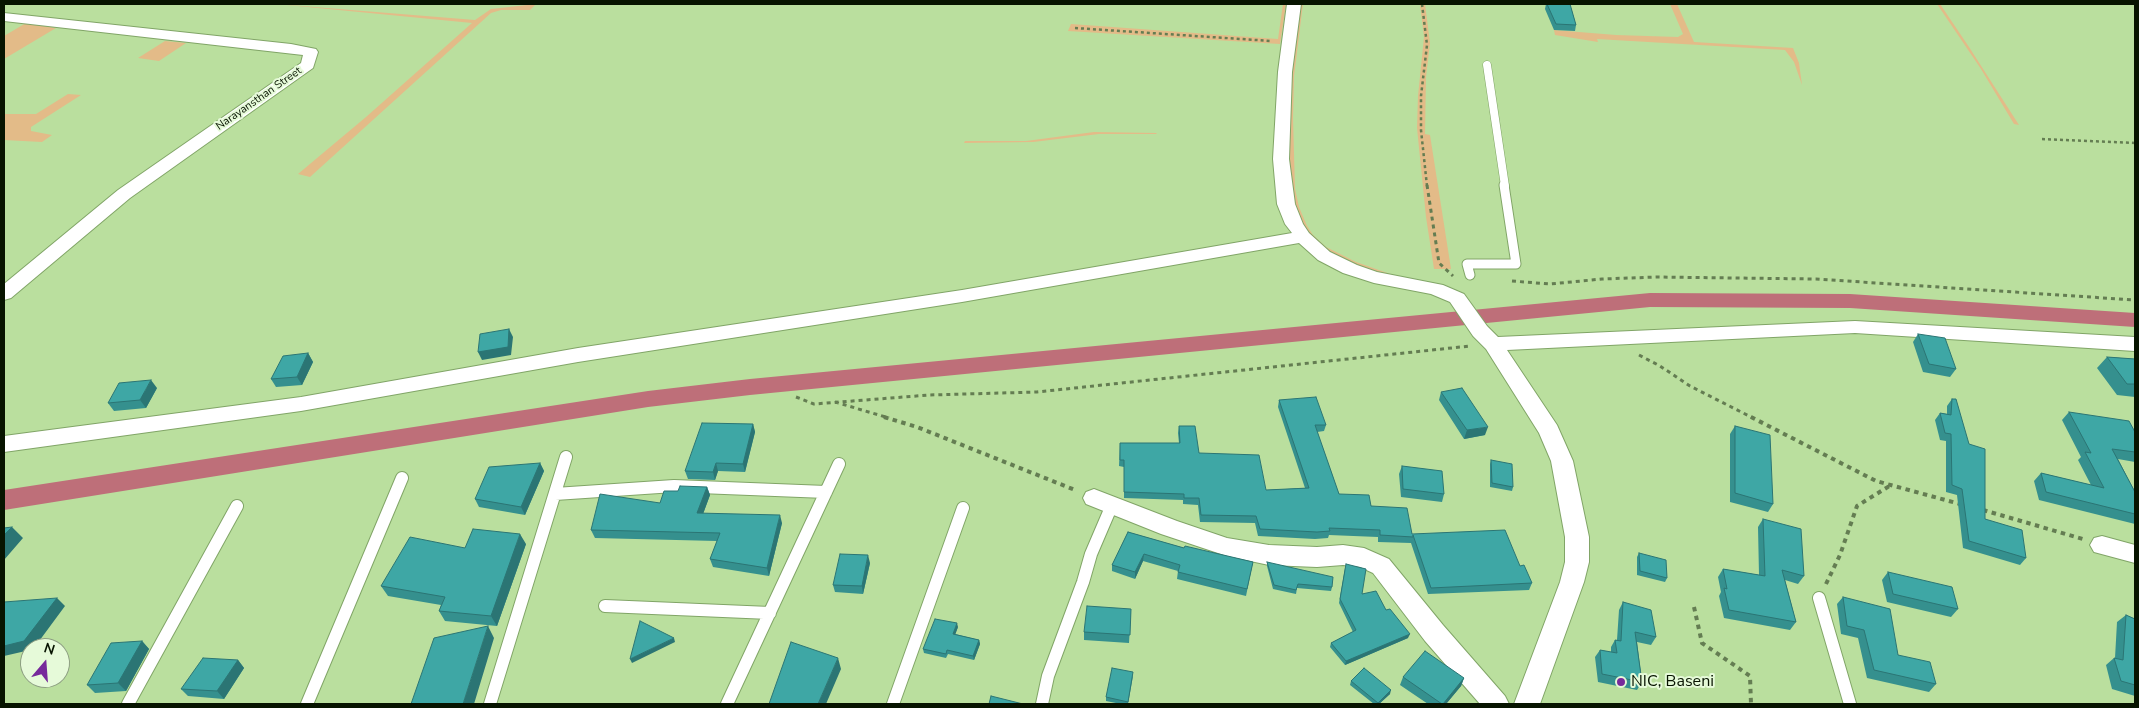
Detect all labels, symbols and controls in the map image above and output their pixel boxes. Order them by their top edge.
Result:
street label: Narayansthan Street [214,64,304,134]
north arrow [20,638,70,688]
text: N [42,639,57,660]
place label: NIC, Baseni [1631,672,1714,692]
marker: NIC, Baseni [1615,676,1627,688]

